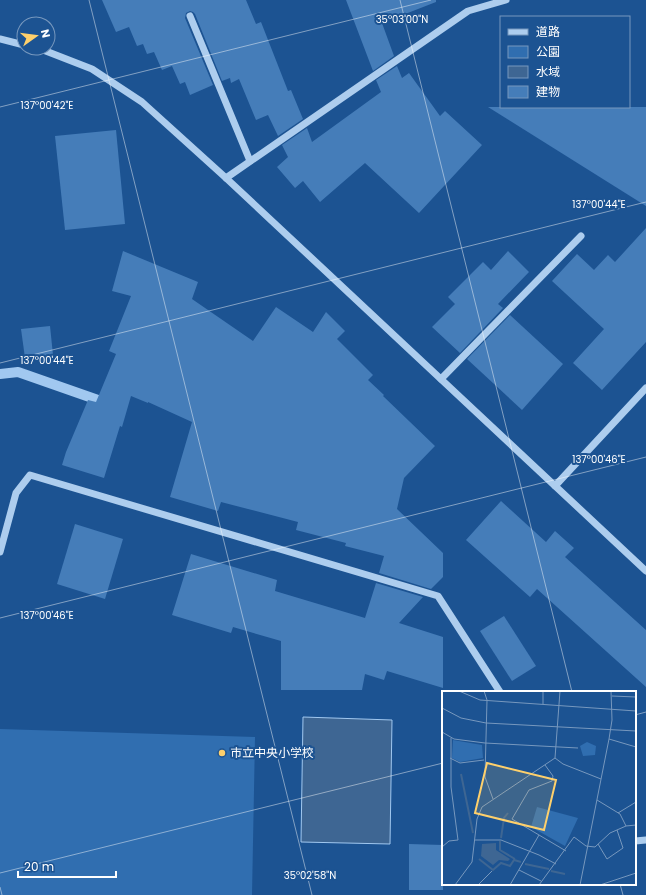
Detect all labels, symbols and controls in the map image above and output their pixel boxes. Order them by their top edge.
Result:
text: 35°03'00"N [376,12,428,27]
north arrow [16,16,56,56]
legend [500,16,630,108]
text: 道路 [536,23,560,40]
text: N [37,28,54,40]
text: 公園 [536,43,560,60]
text: 水域 [536,63,560,80]
text: 建物 [536,83,560,100]
text: 137°00'42"E [21,98,73,113]
text: 137°00'44"E [572,197,626,212]
text: 137°00'44"E [20,353,74,368]
text: 137°00'46"E [572,452,626,467]
text: 137°00'46"E [20,608,74,623]
inset map [442,691,636,885]
place label: 市立中央小学校 [230,744,314,761]
marker: 市立中央小学校 [217,748,227,758]
scale bar [18,853,116,879]
text: 20 m [24,858,54,875]
text: 35°02'58"N [284,868,336,883]

